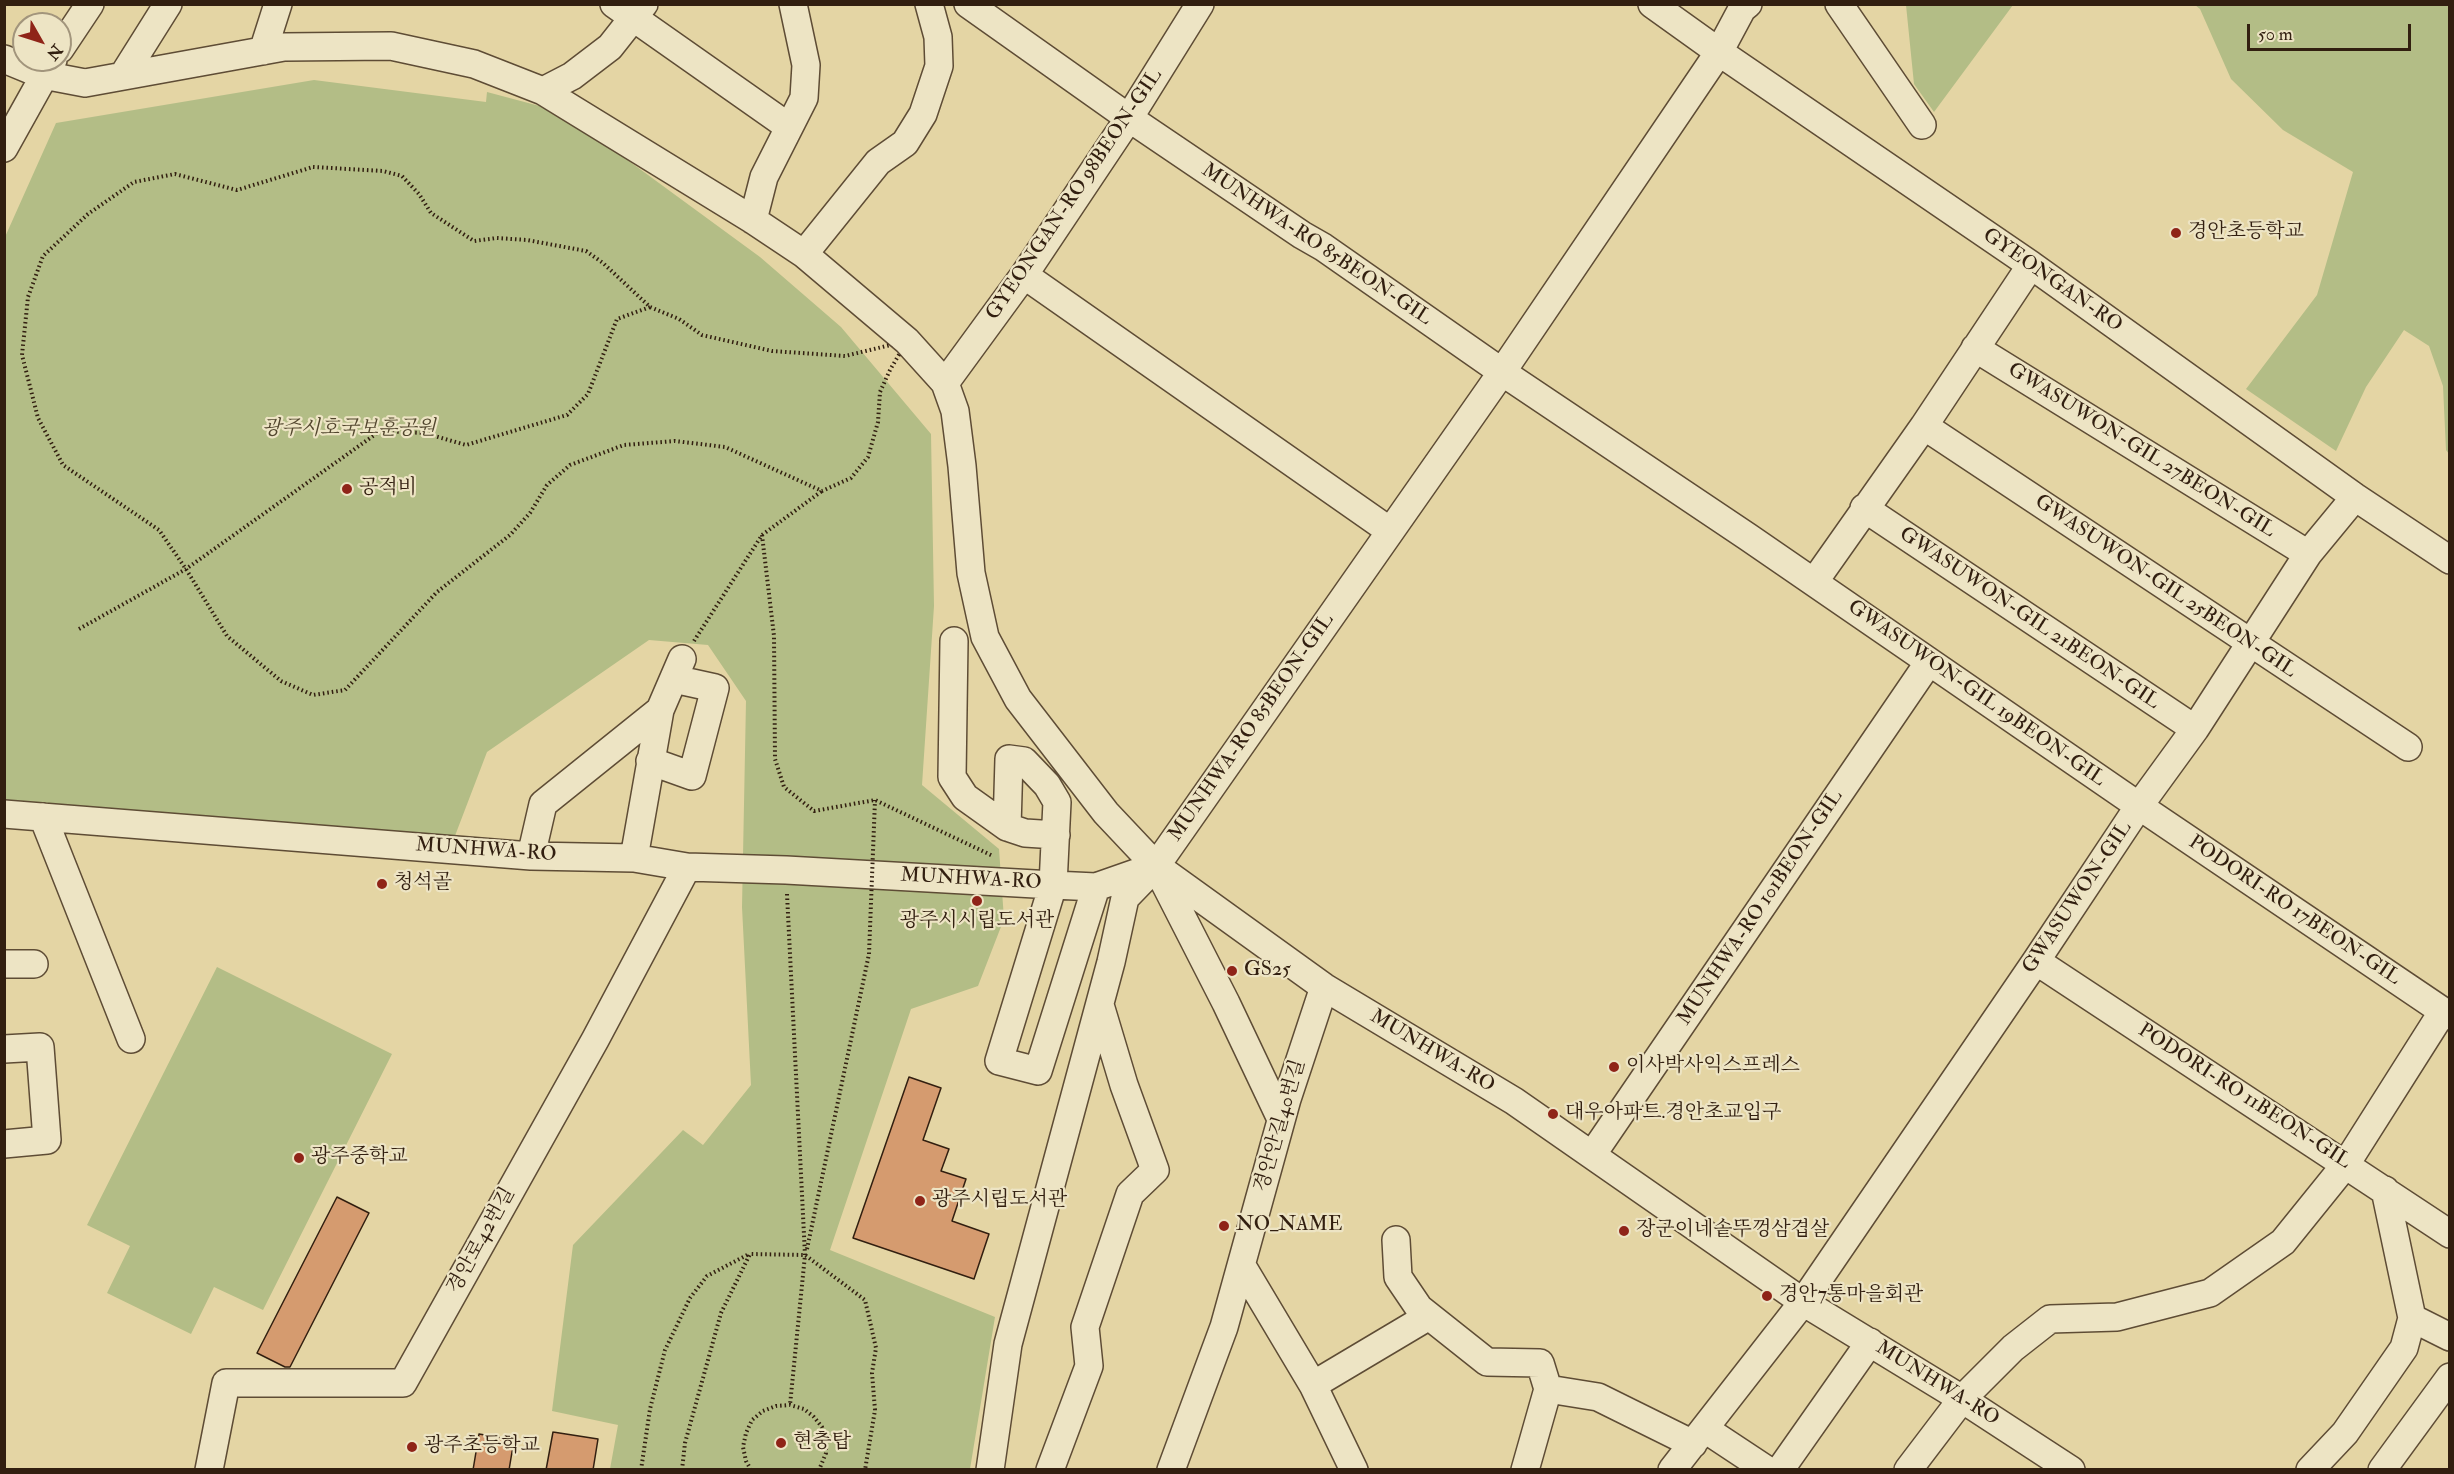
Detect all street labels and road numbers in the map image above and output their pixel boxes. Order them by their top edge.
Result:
street label: GYEONGAN-RO 98BEON-GIL [982,65,1168,325]
street label: MUNHWA-RO 85BEON-GIL [1196,159,1436,331]
street label: GYEONGAN-RO [1978,224,2126,338]
street label: GWASUWON-GIL 27BEON-GIL [2003,358,2279,544]
street label: GWASUWON-GIL 25BEON-GIL [2030,490,2300,684]
street label: GWASUWON-GIL 21BEON-GIL [1894,523,2164,715]
street label: GWASUWON-GIL 19BEON-GIL [1843,596,2109,792]
street label: MUNHWA-RO 85BEON-GIL [1164,610,1340,846]
street label: MUNHWA-RO 101BEON-GIL [1673,786,1849,1030]
street label: GWASUWON-GIL [2018,817,2138,979]
street label: PODORI-RO 17BEON-GIL [2183,831,2405,991]
street label: MUNHWA-RO [415,834,557,868]
street label: MUNHWA-RO [900,864,1042,896]
street label: MUNHWA-RO [1365,1005,1499,1099]
street label: PODORI-RO 11BEON-GIL [2133,1019,2355,1175]
street label: 경안안길40번길 [1251,1057,1311,1195]
street label: 경안로42번길 [443,1184,521,1298]
street label: MUNHWA-RO [1871,1336,2003,1432]

